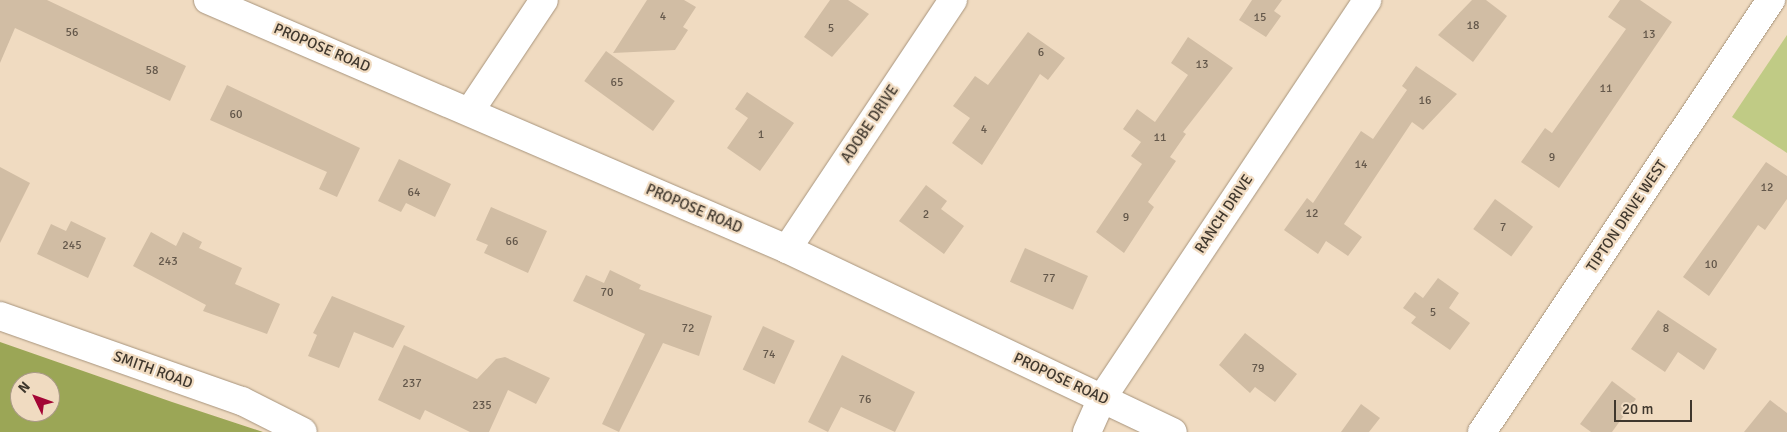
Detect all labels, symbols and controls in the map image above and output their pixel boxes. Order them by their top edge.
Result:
house number: 4 [660,10,666,24]
house number: 15 [1254,11,1266,25]
house number: 18 [1467,19,1479,33]
street label: PROPOSE ROAD [271,20,373,76]
house number: 5 [828,22,834,36]
house number: 56 [66,26,78,40]
house number: 13 [1643,28,1655,42]
house number: 6 [1038,46,1044,60]
house number: 13 [1196,58,1208,72]
house number: 58 [146,64,158,78]
house number: 65 [611,76,623,90]
street label: ADOBE DRIVE [837,82,903,166]
house number: 11 [1600,82,1612,96]
house number: 16 [1419,94,1431,108]
house number: 60 [230,108,242,122]
house number: 4 [981,123,987,137]
house number: 1 [758,128,764,142]
house number: 11 [1154,131,1166,145]
house number: 9 [1549,151,1555,165]
street label: TIPTON DRIVE WEST [1583,157,1671,275]
house number: 14 [1355,158,1367,172]
street label: RANCH DRIVE [1191,171,1257,257]
street label: PROPOSE ROAD [643,181,745,237]
house number: 12 [1761,181,1773,195]
house number: 64 [408,186,420,200]
house number: 12 [1306,207,1318,221]
house number: 2 [923,208,929,222]
house number: 9 [1123,211,1129,225]
house number: 7 [1500,221,1506,235]
house number: 66 [506,235,518,249]
house number: 245 [62,239,82,253]
house number: 243 [158,255,178,269]
house number: 10 [1705,258,1717,272]
house number: 77 [1043,272,1055,286]
house number: 70 [601,286,613,300]
house number: 5 [1430,306,1436,320]
house number: 72 [682,322,694,336]
house number: 8 [1663,322,1669,336]
street label: SMITH ROAD [111,347,195,393]
house number: 74 [763,348,775,362]
street label: PROPOSE ROAD [1011,349,1111,409]
house number: 79 [1252,362,1264,376]
north arrow [10,372,60,422]
house number: 237 [402,377,422,391]
text: N [15,378,34,397]
scale bar [1617,390,1694,422]
house number: 76 [859,393,871,407]
house number: 235 [472,399,492,413]
text: 20 m [1622,400,1653,418]

